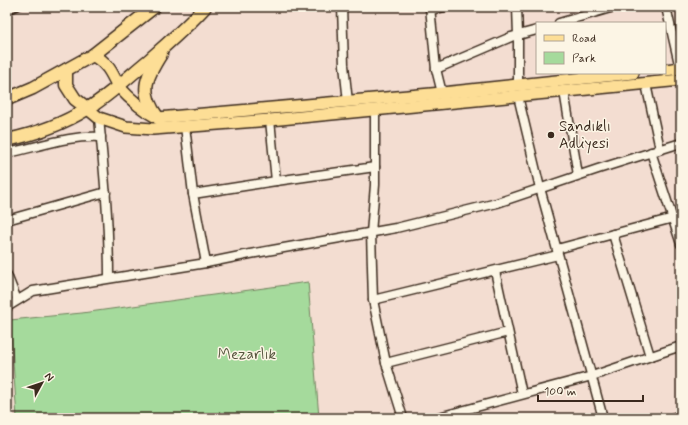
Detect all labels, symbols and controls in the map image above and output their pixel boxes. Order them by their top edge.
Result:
legend [536,22,666,74]
text: Road [572,31,596,47]
text: Park [572,51,596,67]
place label: Sandıklı Adliyesi [559,117,611,154]
marker: Sandıklı Adliyesi [546,130,556,140]
park label: Mezarlık [218,345,277,365]
north arrow [22,363,62,403]
text: N [41,370,57,385]
scale bar [538,377,643,403]
text: 100 m [544,384,576,400]

